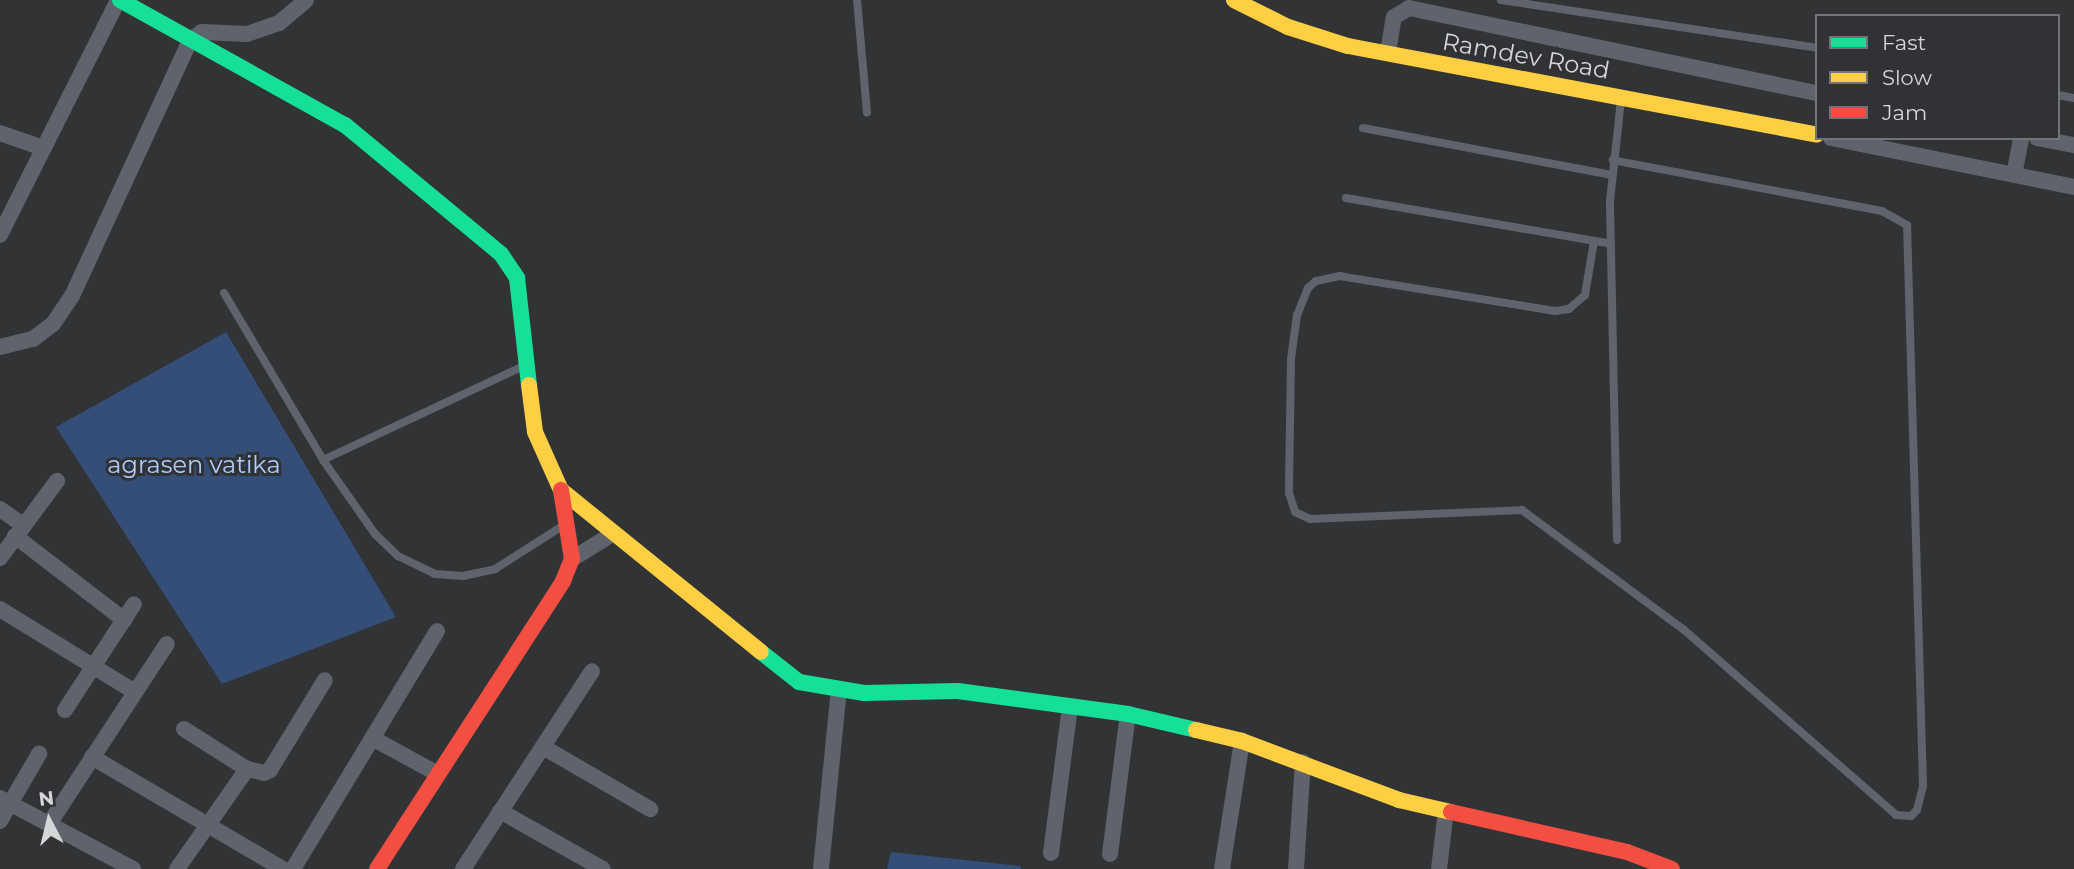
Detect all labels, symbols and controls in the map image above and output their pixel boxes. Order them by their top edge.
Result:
legend [1815,14,2060,140]
street label: Ramdev Road [1440,27,1612,85]
text: Fast [1882,30,1926,55]
text: Slow [1882,65,1932,90]
text: Jam [1882,100,1927,125]
park label: agrasen vatika [107,451,281,479]
north arrow [14,785,84,855]
text: N [37,786,55,811]

